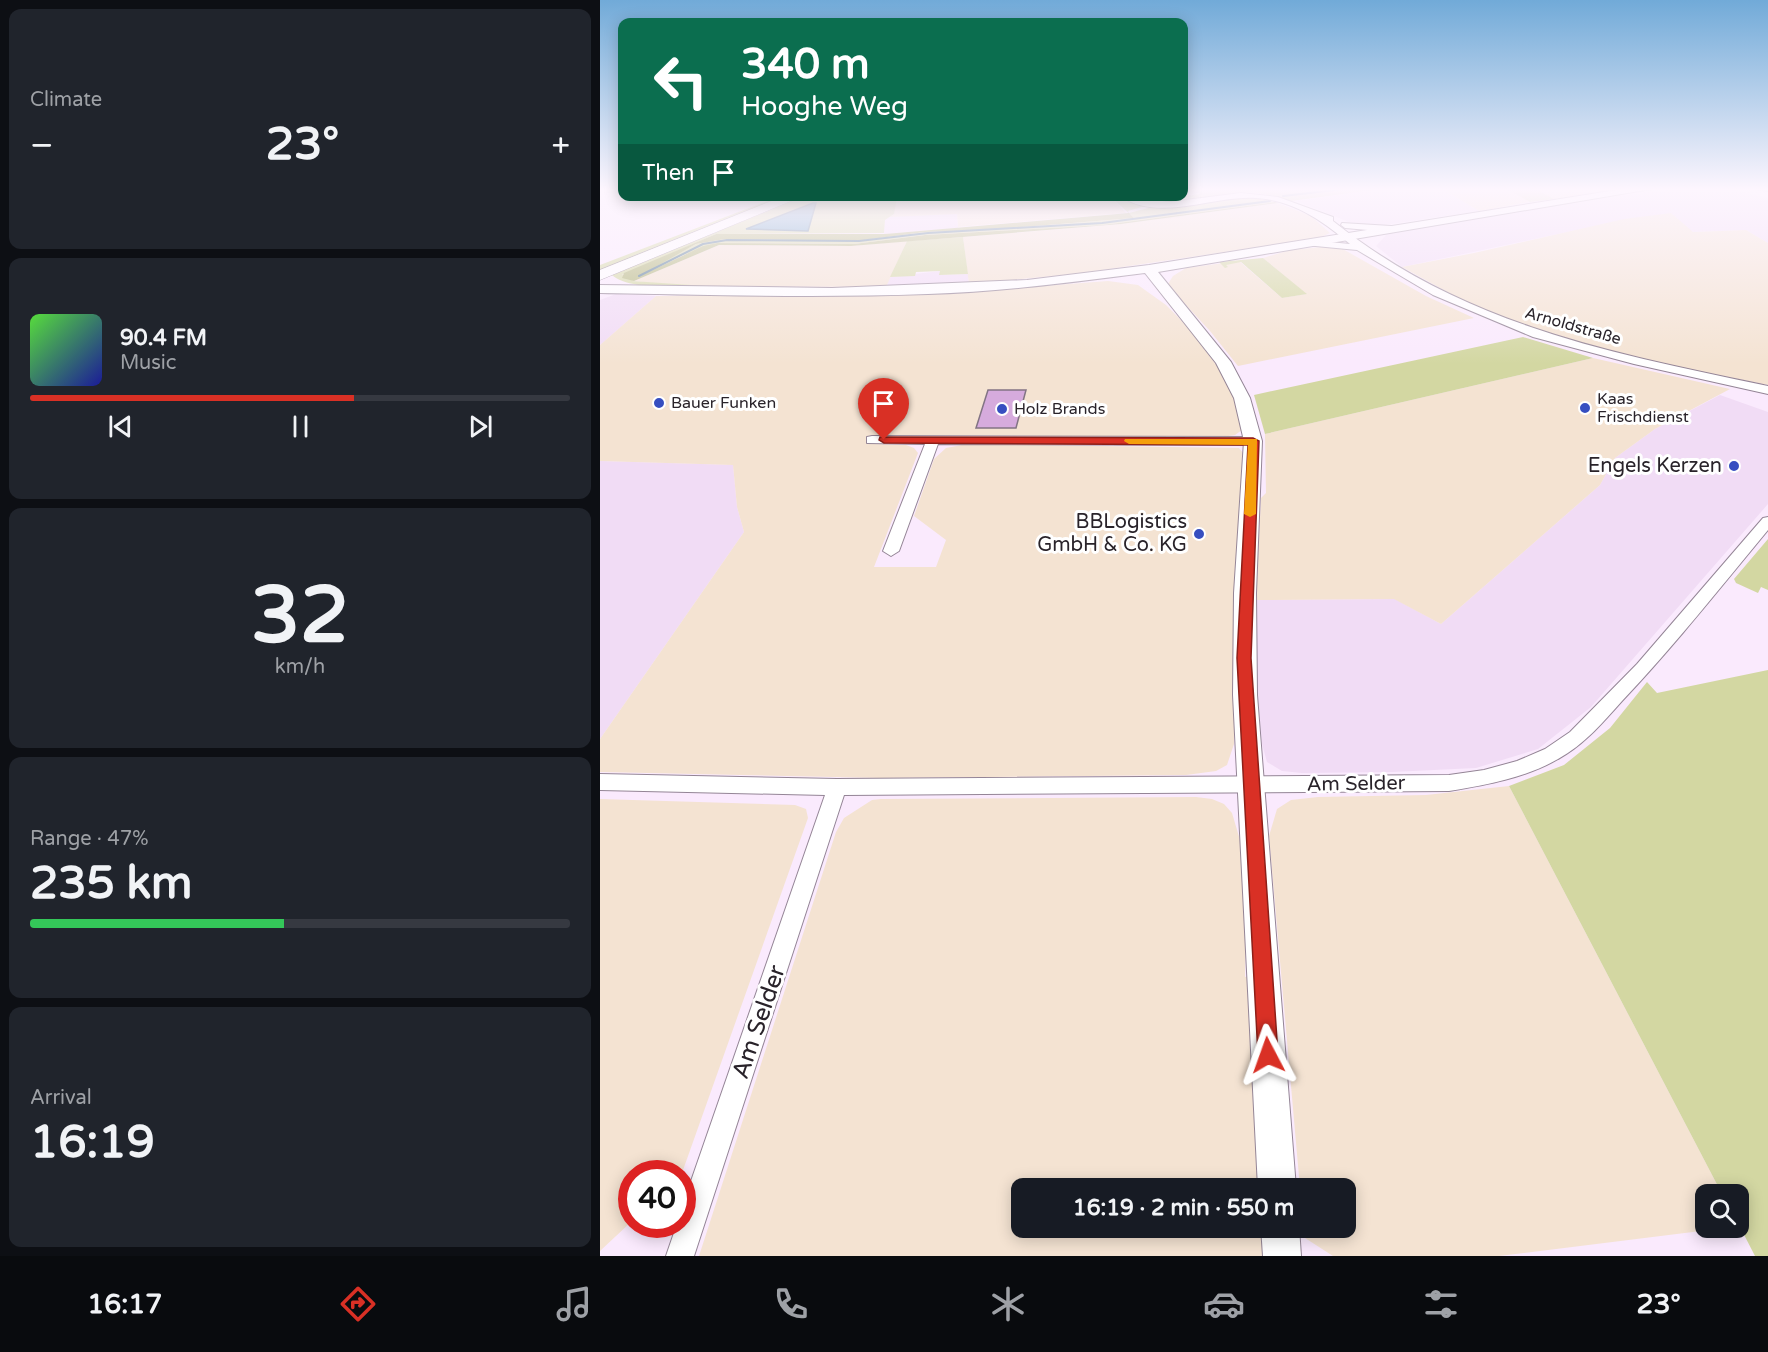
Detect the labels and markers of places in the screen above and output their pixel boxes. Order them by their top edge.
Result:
pin [858,378,909,440]
place label: Kaas Frischdienst [1597,389,1689,427]
place label: Bauer Funken [671,393,776,413]
marker: Bauer Funken [652,396,666,410]
place label: Holz Brands [1014,399,1105,419]
marker: Kaas Frischdienst [1578,401,1592,415]
marker: Holz Brands [995,402,1009,416]
place label: Engels Kerzen [1588,454,1722,478]
marker: Engels Kerzen [1727,459,1741,473]
place label: BBLogistics GmbH & Co. KG [1037,510,1187,557]
marker: BBLogistics GmbH & Co. KG [1192,527,1206,541]

